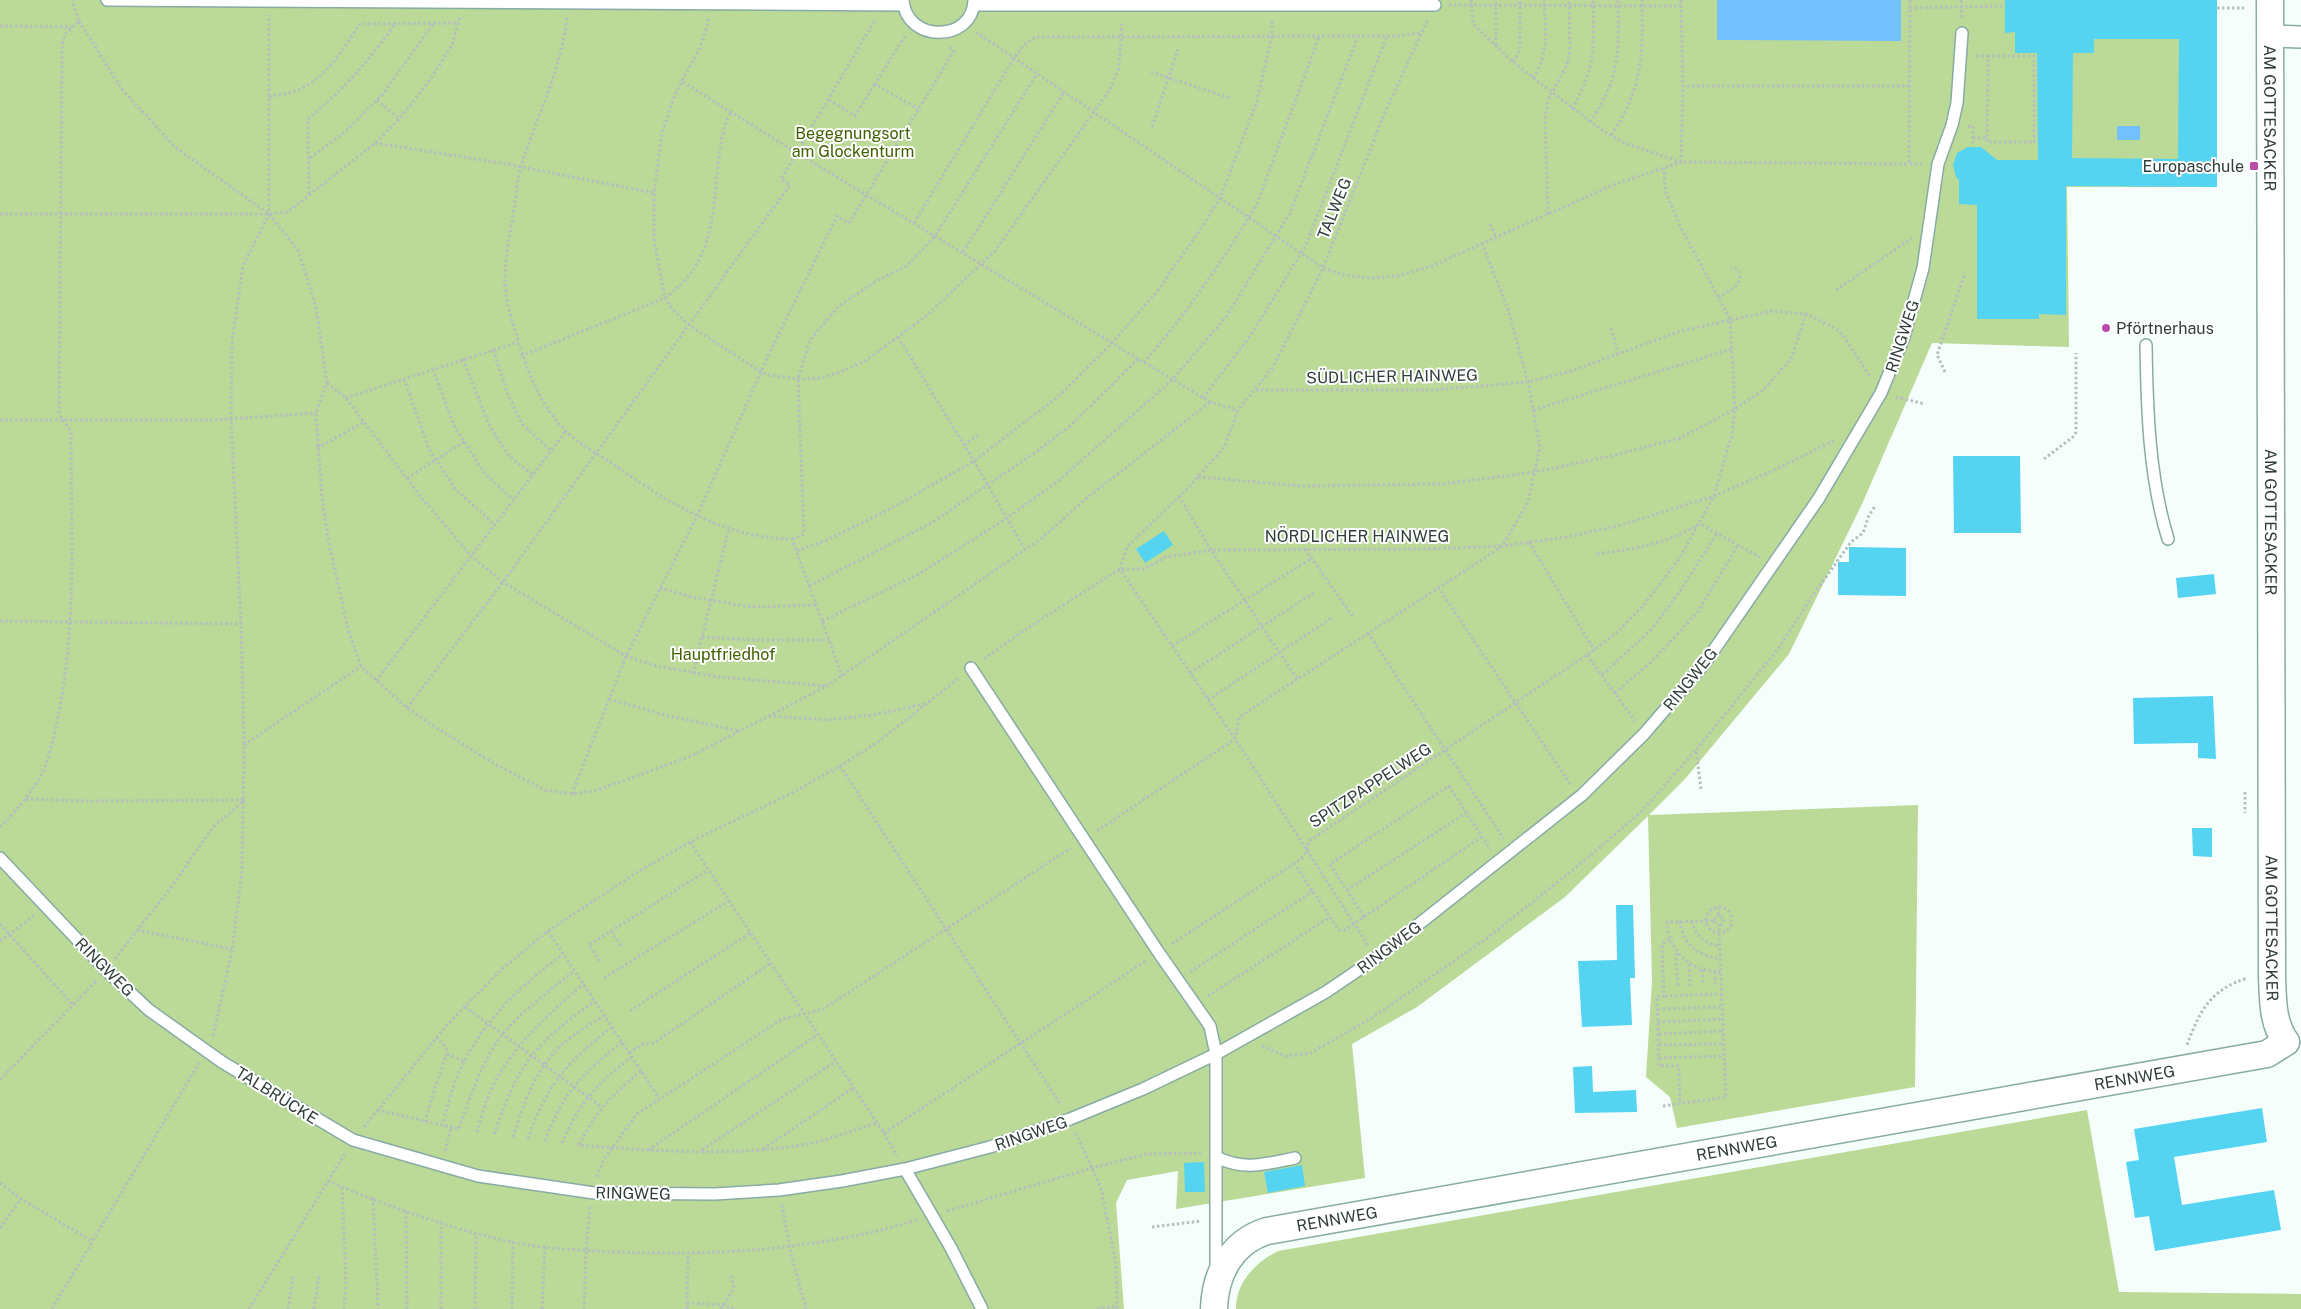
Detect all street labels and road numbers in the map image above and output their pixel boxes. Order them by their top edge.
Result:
street label: AM GOTTESACKER [2260,45,2279,191]
street label: TALWEG [1314,175,1355,242]
street label: RINGWEG [1882,297,1923,375]
street label: SÜDLICHER HAINWEG [1306,365,1478,387]
street label: AM GOTTESACKER [2261,449,2280,595]
street label: NÖRDLICHER HAINWEG [1265,526,1449,546]
street label: RINGWEG [1659,644,1722,715]
street label: SPITZPAPPELWEG [1306,739,1435,832]
street label: AM GOTTESACKER [2262,855,2282,1002]
street label: RINGWEG [1353,917,1425,978]
street label: RINGWEG [71,934,138,1001]
street label: RENNWEG [2093,1061,2177,1094]
street label: TALBRÜCKE [232,1062,322,1128]
street label: RINGWEG [992,1112,1070,1155]
street label: RENNWEG [1695,1132,1779,1165]
street label: RINGWEG [595,1183,671,1204]
street label: RENNWEG [1295,1203,1379,1236]

